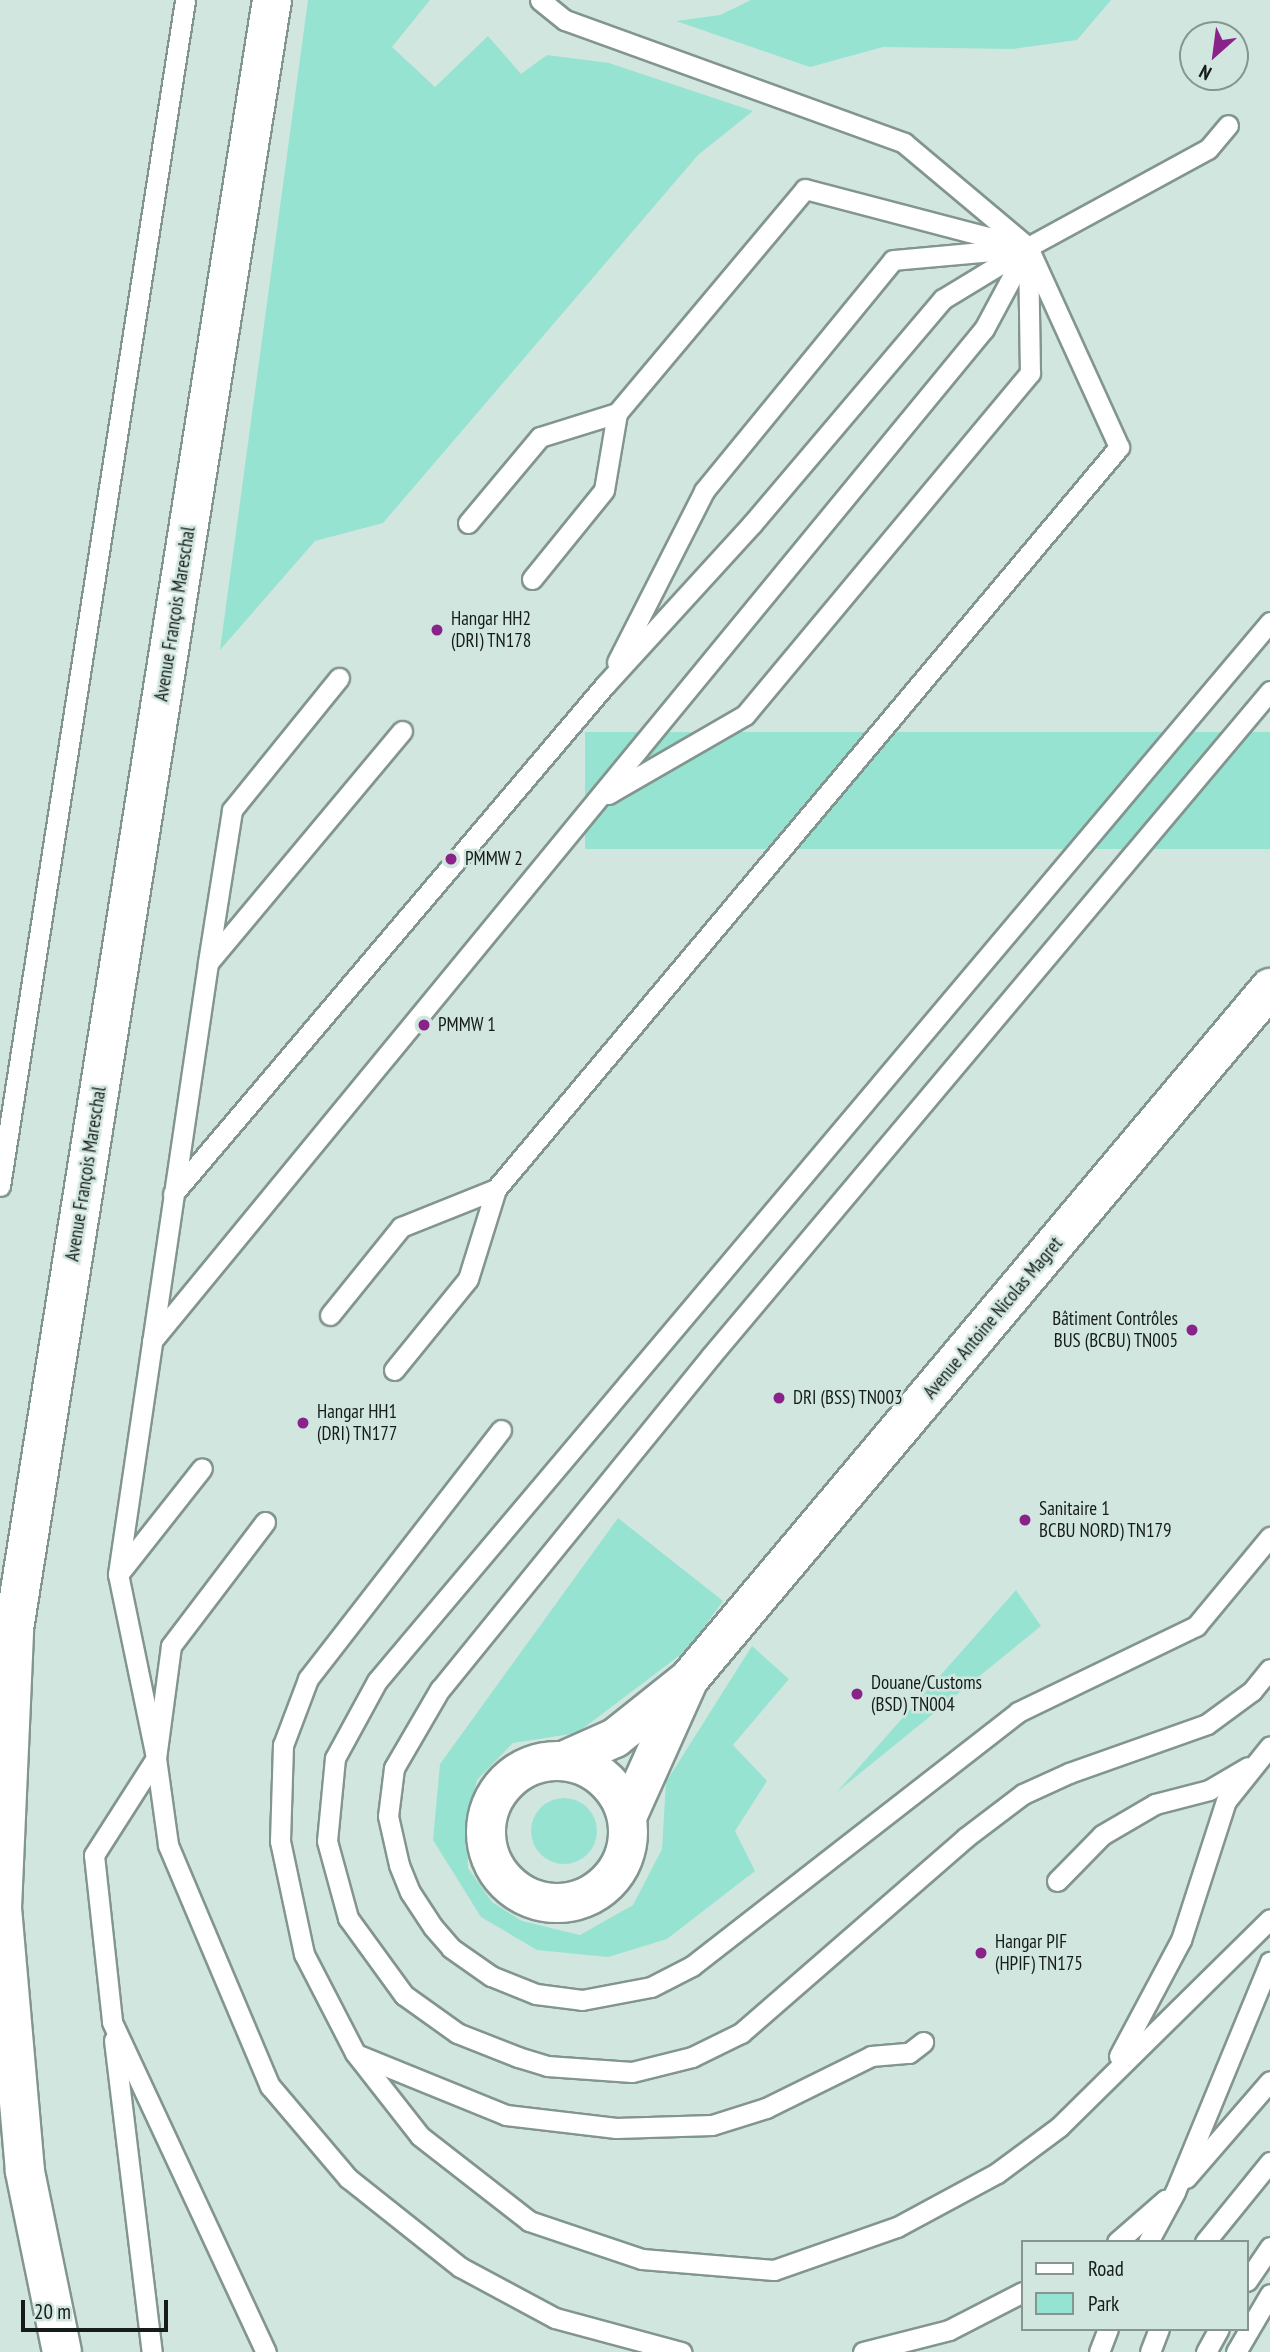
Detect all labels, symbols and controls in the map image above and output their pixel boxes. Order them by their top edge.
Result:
north arrow [1179,21,1249,91]
text: N [1195,60,1215,86]
street label: Avenue François Mareschal [150,525,200,703]
place label: Hangar HH2 (DRI) TN178 [451,608,532,652]
marker: Hangar HH2 (DRI) TN178 [429,622,445,638]
place label: PMMW 2 [465,848,523,870]
marker: PMMW 2 [443,851,459,867]
place label: PMMW 1 [438,1014,496,1036]
marker: PMMW 1 [416,1017,432,1033]
street label: Avenue François Mareschal [61,1085,111,1263]
street label: Avenue Antoine Nicolas Magret [918,1232,1068,1404]
place label: Bâtiment Contrôles BUS (BCBU) TN005 [1052,1308,1178,1352]
marker: Bâtiment Contrôles BUS (BCBU) TN005 [1184,1322,1200,1338]
place label: DRI (BSS) TN003 [793,1387,903,1409]
marker: DRI (BSS) TN003 [771,1390,787,1406]
place label: Hangar HH1 (DRI) TN177 [317,1401,398,1445]
marker: Hangar HH1 (DRI) TN177 [295,1415,311,1431]
place label: Sanitaire 1 BCBU NORD) TN179 [1039,1498,1172,1542]
marker: Sanitaire 1 BCBU NORD) TN179 [1017,1512,1033,1528]
place label: Douane/Customs (BSD) TN004 [871,1672,982,1716]
marker: Douane/Customs (BSD) TN004 [849,1686,865,1702]
place label: Hangar PIF (HPIF) TN175 [995,1931,1083,1975]
marker: Hangar PIF (HPIF) TN175 [973,1945,989,1961]
legend [1021,2240,1249,2331]
text: Road [1088,2255,1124,2282]
scale bar [24,2286,172,2330]
text: Park [1088,2290,1119,2317]
text: 20 m [34,2298,71,2325]

